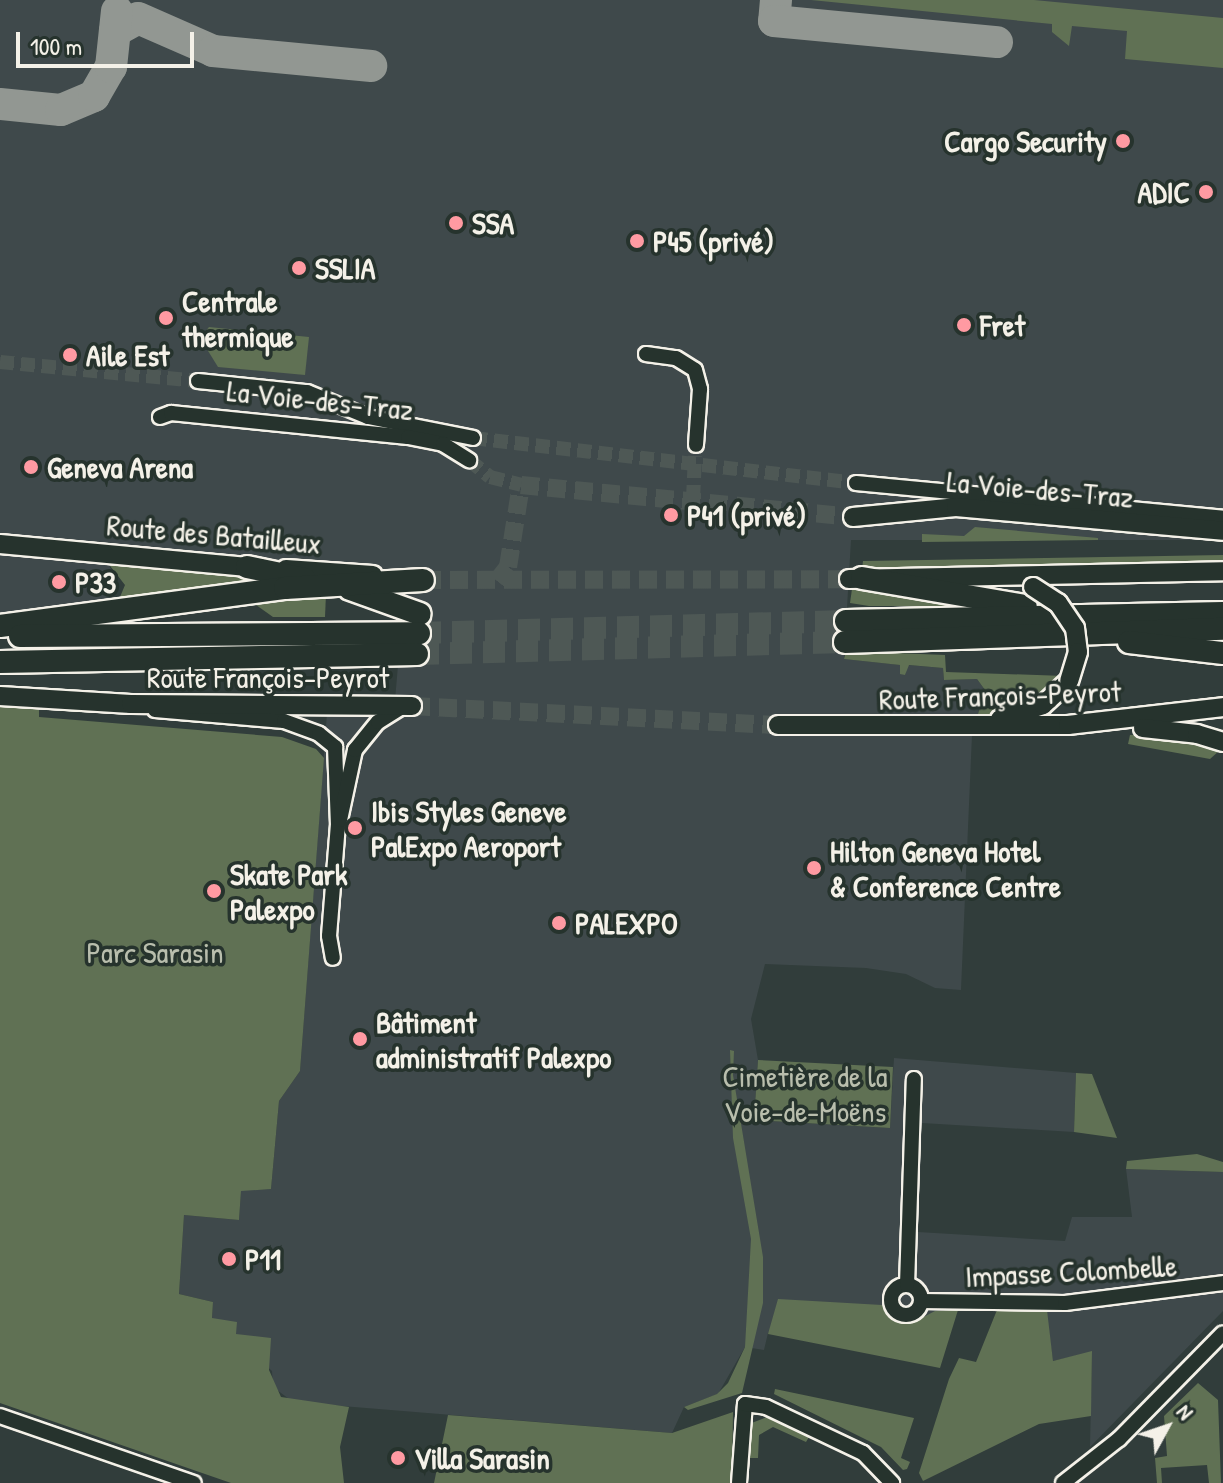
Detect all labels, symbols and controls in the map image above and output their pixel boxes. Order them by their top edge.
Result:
scale bar [20,16,198,66]
text: 100 m [30,30,82,62]
place label: Cargo Security [944,123,1107,159]
marker: Cargo Security [1114,132,1132,150]
place label: ADIC [1138,174,1190,210]
marker: ADIC [1197,183,1215,201]
place label: SSA [472,205,514,241]
marker: SSA [447,214,465,232]
place label: P45 (privé) [653,223,774,259]
marker: P45 (privé) [628,232,646,250]
place label: SSLIA [315,250,375,286]
marker: SSLIA [290,259,308,277]
place label: Centrale thermique [182,283,293,354]
place label: Fret [980,307,1025,343]
marker: Centrale thermique [157,309,175,327]
marker: Fret [955,316,973,334]
place label: Aile Est [86,337,169,373]
marker: Aile Est [61,346,79,364]
street label: La Voie-des-Traz [225,372,415,428]
place label: Geneva Arena [47,449,193,485]
marker: Geneva Arena [22,458,40,476]
street label: La Voie-des-Traz [945,463,1135,515]
place label: P41 (privé) [687,497,806,533]
marker: P41 (privé) [662,506,680,524]
street label: Route des Batailleux [105,507,323,561]
place label: P33 [75,564,116,600]
marker: P33 [50,573,68,591]
street label: Route François-Peyrot [147,659,389,695]
street label: Route François-Peyrot [878,673,1122,717]
place label: Ibis Styles Geneve PalExpo Aeroport [371,793,567,864]
marker: Ibis Styles Geneve PalExpo Aeroport [346,819,364,837]
place label: Hilton Geneva Hotel & Conference Centre [830,833,1061,904]
place label: Skate Park Palexpo [230,856,347,926]
marker: Hilton Geneva Hotel & Conference Centre [805,859,823,877]
marker: Skate Park Palexpo [205,882,223,900]
place label: PALEXPO [575,905,678,941]
marker: PALEXPO [550,914,568,932]
park label: Parc Sarasin [87,934,223,970]
place label: Bâtiment administratif Palexpo [376,1004,611,1074]
marker: Bâtiment administratif Palexpo [351,1030,369,1048]
park label: Cimetière de la Voie-de-Moëns [722,1058,888,1128]
place label: P11 [245,1241,281,1277]
street label: Impasse Colombelle [964,1247,1178,1295]
marker: P11 [220,1250,238,1268]
north arrow [1127,1387,1207,1467]
text: N [1170,1397,1201,1426]
place label: Villa Sarasin [414,1440,550,1476]
marker: Villa Sarasin [389,1449,407,1467]

